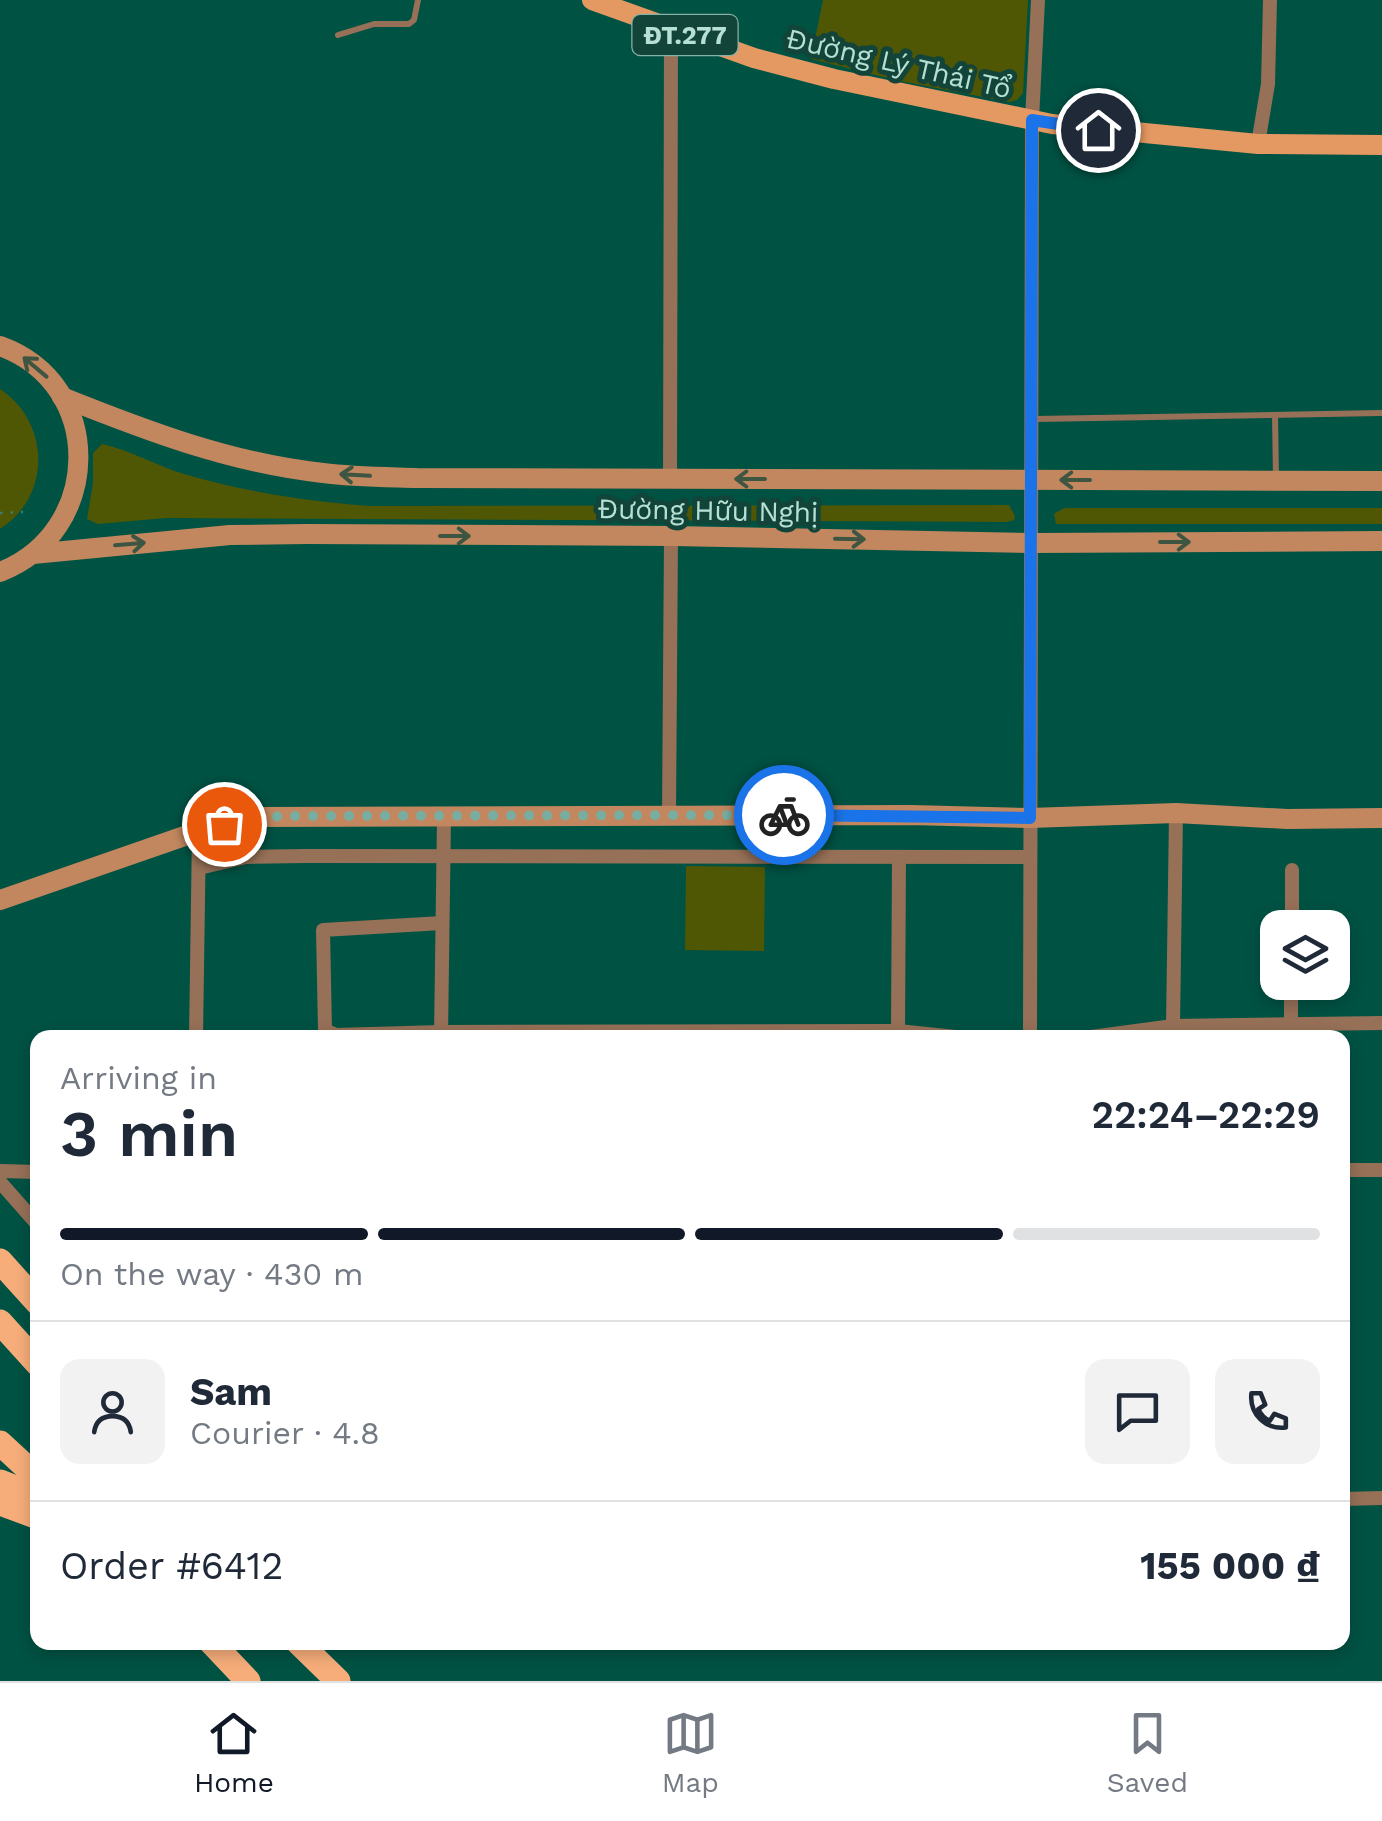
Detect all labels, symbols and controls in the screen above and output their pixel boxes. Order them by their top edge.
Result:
road number: ĐT.277 [632,15,738,55]
street label: Đường Lý Thái Tổ [783,22,1014,105]
pin [1056,88,1141,173]
icon: home [1071,103,1126,158]
one-way arrow [22,356,48,378]
one-way arrow [339,466,371,485]
one-way arrow [734,470,766,488]
one-way arrow [1059,470,1092,490]
street label: Đường Hữu Nghị [597,492,819,529]
one-way arrow [438,526,470,546]
one-way arrow [833,530,865,549]
one-way arrow [1158,532,1190,552]
one-way arrow [114,534,146,553]
courier [734,765,834,865]
pin [182,782,267,867]
icon: bike [757,788,812,843]
icon: bag [197,797,252,852]
map controls [1260,910,1350,1000]
button: layers [1260,910,1350,1000]
text: Arriving in [60,1059,217,1097]
text: 22:24–22:29 [1091,1093,1320,1137]
text: 3 min [60,1096,238,1172]
text: On the way · 430 m [60,1255,364,1293]
button: person [60,1359,165,1464]
button: chat [1085,1359,1190,1464]
button: phone [1215,1359,1320,1464]
text: Sam [190,1370,272,1414]
text: Courier · 4.8 [190,1414,380,1452]
text: Order #6412 [60,1544,283,1588]
text: 155 000 ₫ [1140,1544,1320,1588]
tab: Home [194,1706,274,1799]
tab: Map [662,1706,719,1799]
tab: Saved [1107,1706,1188,1799]

